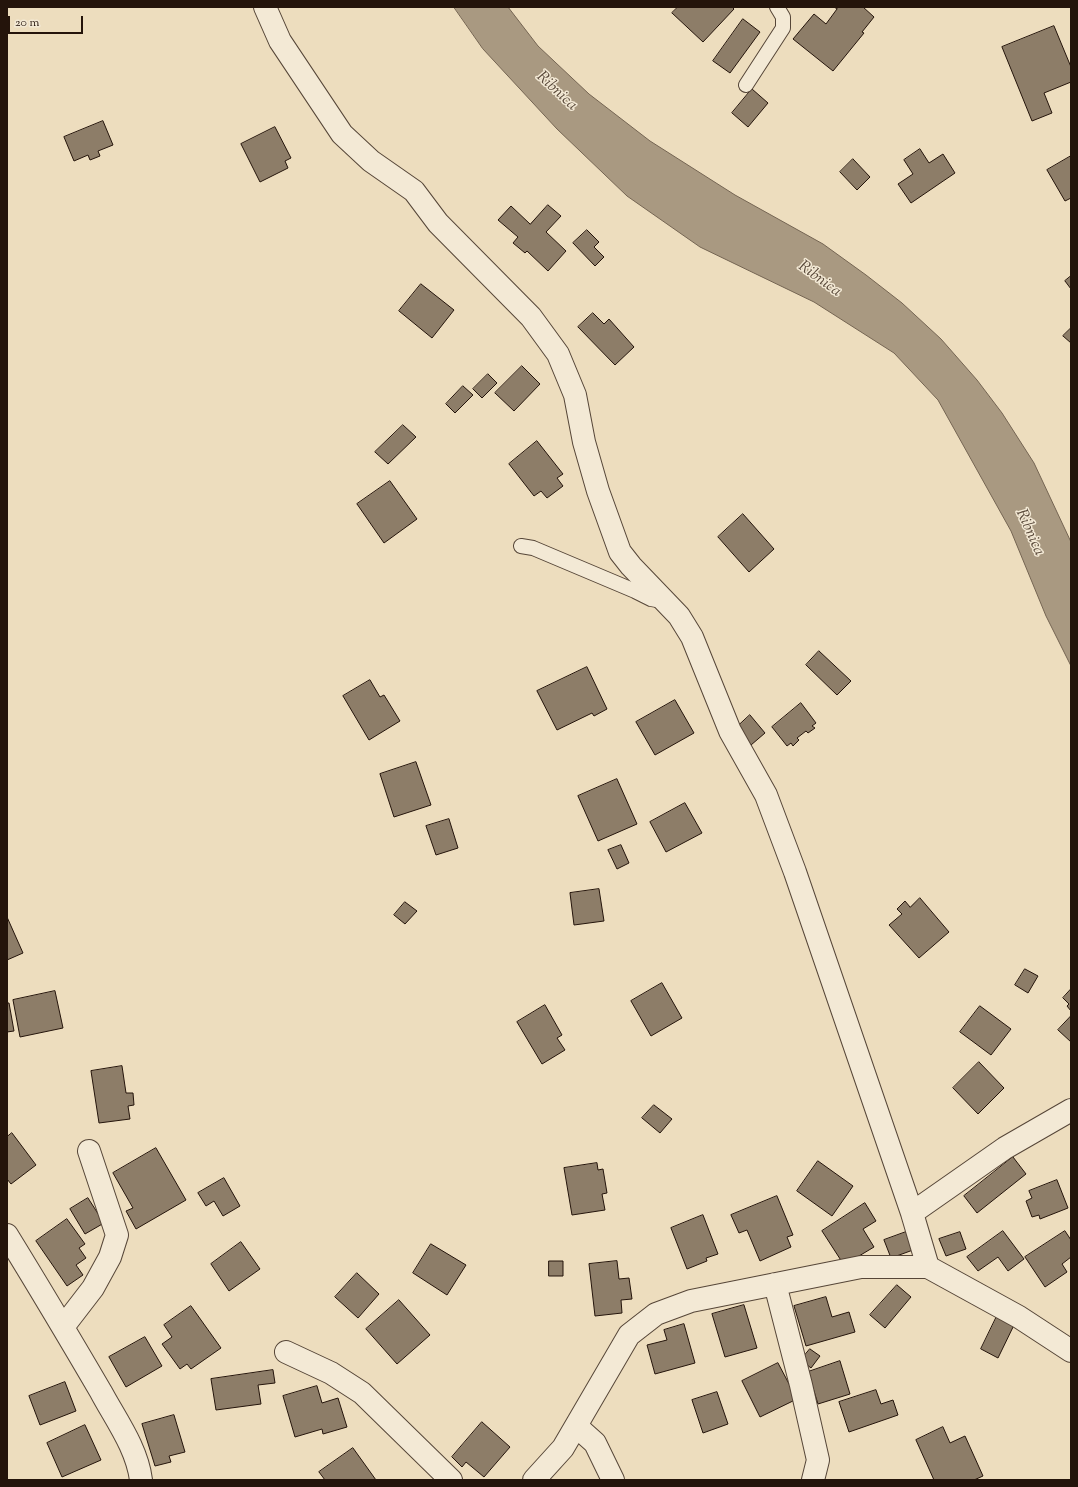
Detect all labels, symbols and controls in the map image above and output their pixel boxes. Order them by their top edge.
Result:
scale bar [10,8,85,34]
text: 20 m [15,14,39,32]
water label: Ribnica [532,68,580,116]
water label: Ribnica [794,258,844,302]
water label: Ribnica [1010,507,1048,559]

